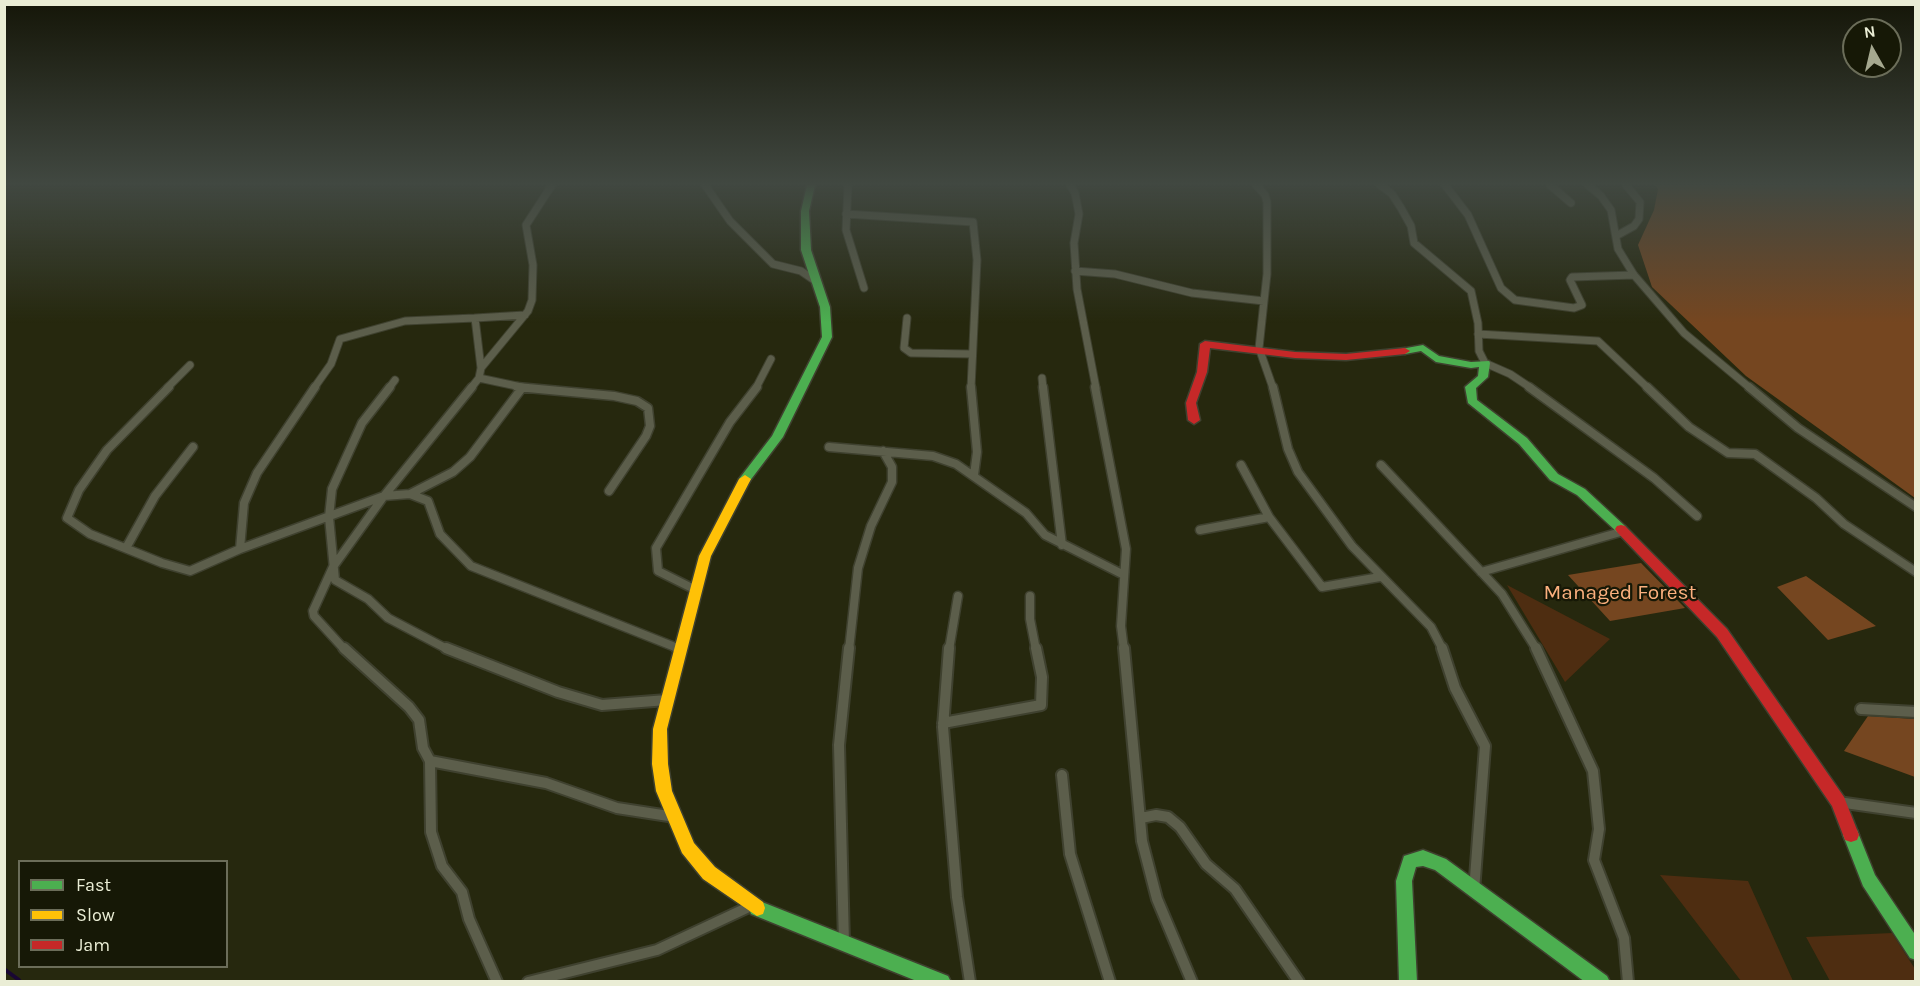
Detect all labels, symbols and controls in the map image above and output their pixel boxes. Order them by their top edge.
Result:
north arrow [1842,18,1902,78]
text: N [1863,21,1877,42]
park label: Managed Forest [1544,580,1696,606]
legend [18,860,228,968]
text: Fast [76,874,111,896]
text: Slow [76,904,115,926]
text: Jam [76,934,110,956]

